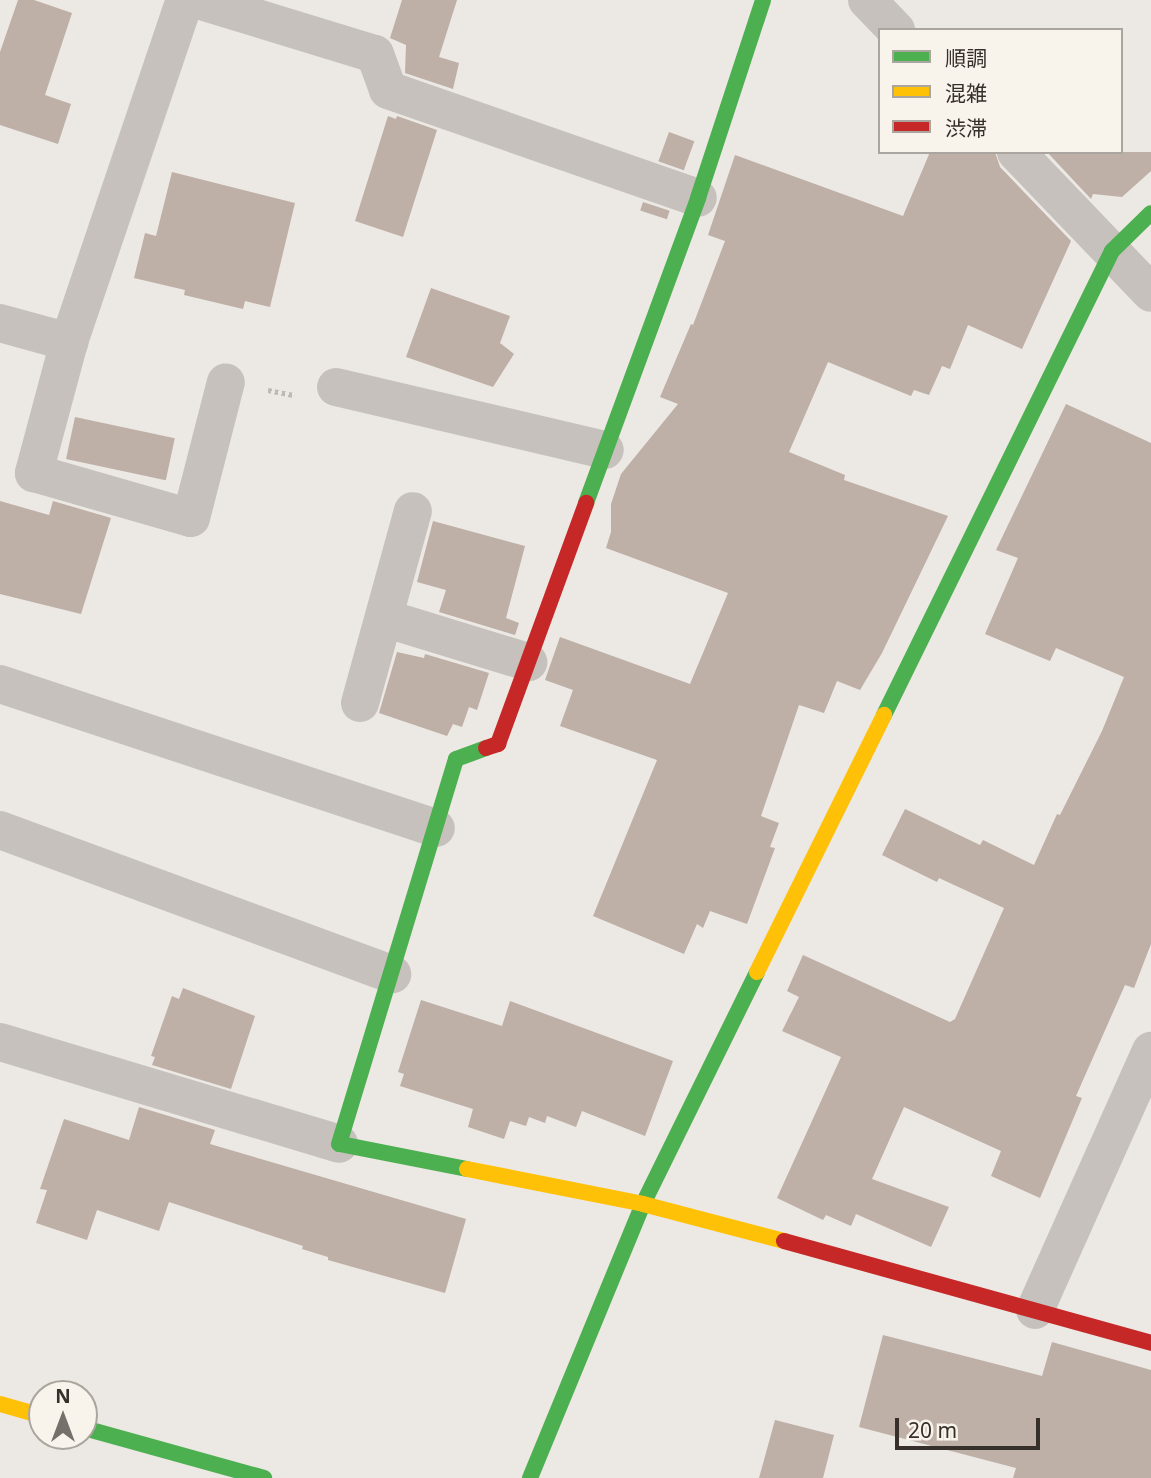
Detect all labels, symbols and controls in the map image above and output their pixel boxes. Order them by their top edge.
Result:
legend [878,28,1123,154]
text: 順調 [945,44,987,72]
text: 混雑 [945,79,987,107]
text: 渋滞 [945,114,987,142]
north arrow [28,1380,98,1450]
text: N [55,1383,71,1409]
scale bar [899,1404,1044,1448]
text: 20 m [908,1416,957,1444]

